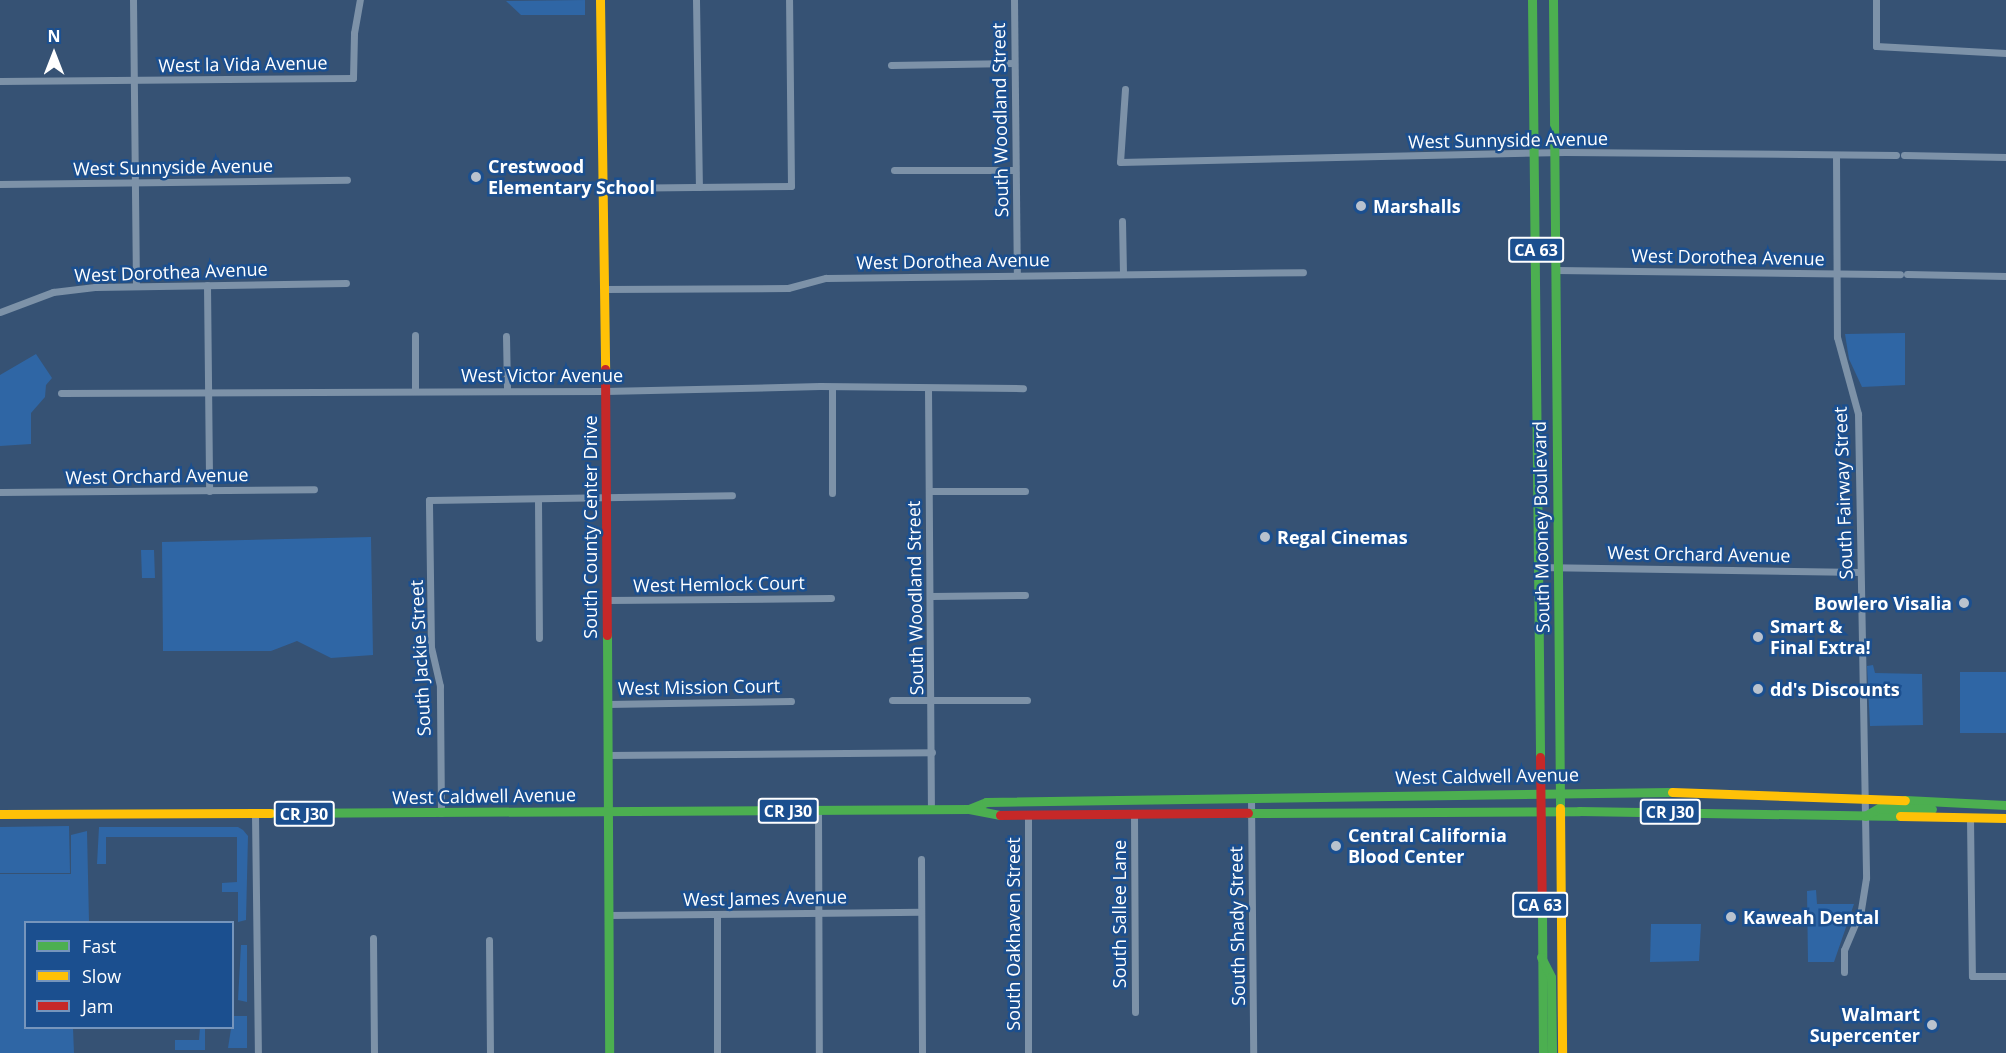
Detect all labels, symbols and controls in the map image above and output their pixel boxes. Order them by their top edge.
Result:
street label: South Woodland Street [988,22,1012,218]
north arrow [24,24,84,84]
text: N [47,25,61,47]
street label: West la Vida Avenue [158,52,328,76]
street label: West Sunnyside Avenue [1408,127,1608,153]
street label: West Sunnyside Avenue [73,154,273,180]
place label: Crestwood Elementary School [488,156,655,198]
marker: Crestwood Elementary School [469,170,483,184]
place label: Marshalls [1373,195,1461,217]
marker: Marshalls [1354,199,1368,213]
road number: CA 63 [1508,237,1564,263]
street label: West Dorothea Avenue [1631,245,1825,269]
street label: West Dorothea Avenue [856,249,1050,273]
street label: West Dorothea Avenue [74,258,268,286]
street label: West Victor Avenue [461,364,623,386]
street label: South Fairway Street [1829,406,1857,580]
street label: South County Center Drive [579,415,601,639]
street label: South Mooney Boulevard [1528,421,1554,633]
street label: West Orchard Avenue [65,464,249,488]
street label: South Woodland Street [903,500,927,696]
place label: Regal Cinemas [1277,526,1408,548]
marker: Regal Cinemas [1258,530,1272,544]
street label: West Orchard Avenue [1607,542,1791,566]
street label: West Hemlock Court [633,572,805,596]
street label: South Jackie Street [405,579,435,737]
place label: Bowlero Visalia [1814,592,1952,614]
marker: Bowlero Visalia [1957,596,1971,610]
place label: Smart & Final Extra! [1770,616,1871,658]
marker: Smart & Final Extra! [1751,630,1765,644]
street label: West Mission Court [618,675,780,699]
place label: dd's Discounts [1770,678,1900,700]
marker: dd's Discounts [1751,682,1765,696]
street label: West Caldwell Avenue [1395,764,1579,788]
street label: West Caldwell Avenue [392,784,576,808]
road number: CR J30 [756,798,820,824]
road number: CR J30 [1638,799,1702,825]
road number: CR J30 [272,801,336,827]
place label: Central California Blood Center [1348,825,1507,868]
street label: South Oakhaven Street [1002,837,1024,1031]
marker: Central California Blood Center [1329,839,1343,853]
street label: South Sallee Lane [1108,840,1130,988]
street label: South Shady Street [1225,846,1249,1006]
street label: West James Avenue [683,886,847,910]
road number: CA 63 [1512,892,1568,918]
place label: Kaweah Dental [1743,906,1879,928]
marker: Kaweah Dental [1724,910,1738,924]
legend [24,921,234,1029]
text: Fast [82,934,116,958]
text: Slow [82,964,121,988]
text: Jam [82,994,114,1018]
place label: Walmart Supercenter [1810,1004,1920,1046]
marker: Walmart Supercenter [1925,1018,1939,1032]

